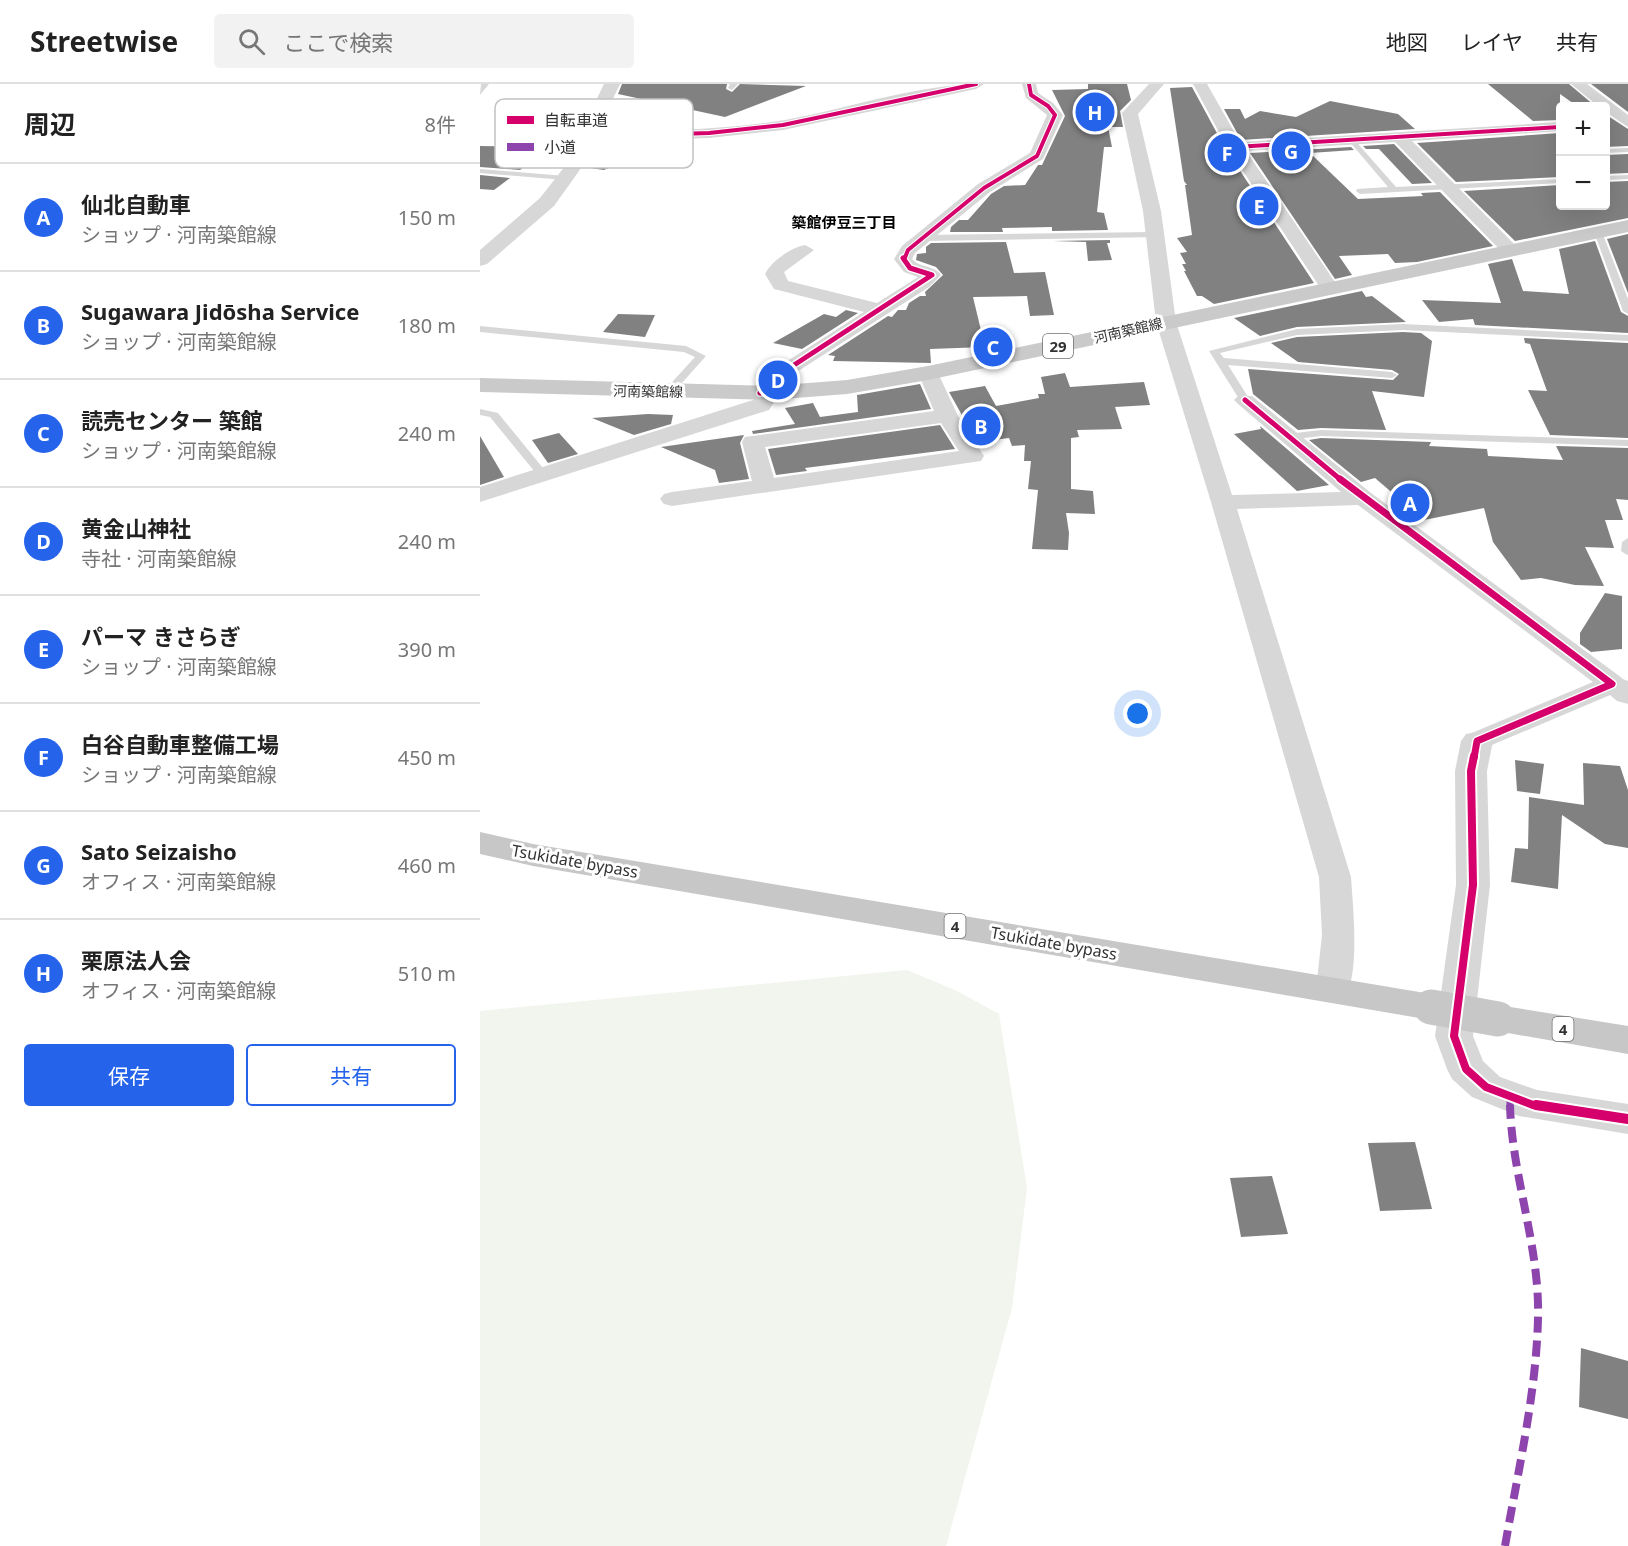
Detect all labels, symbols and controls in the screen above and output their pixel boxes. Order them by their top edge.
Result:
search box [214,14,634,68]
text: Streetwise [30,22,178,60]
icon: search [235,25,268,58]
text: ここで検索 [283,27,393,57]
text: 地図 [1386,28,1428,56]
text: レイヤ [1461,28,1523,56]
text: 共有 [1556,28,1598,56]
pin: H [1076,90,1114,135]
legend [495,99,693,168]
map controls [1556,102,1610,210]
button: + [1556,102,1610,156]
text: 周辺 [24,106,76,142]
text: 自転車道 [544,109,608,131]
text: 8件 [425,111,456,138]
pin: G [1272,128,1310,174]
pin: F [1208,130,1246,176]
text: 小道 [544,136,576,158]
button: − [1556,156,1610,210]
pin: E [1240,184,1278,228]
text: 仙北自動車 [81,189,191,219]
text: A [37,204,50,231]
text: 150 m [398,204,456,231]
district label: 築館伊豆三丁目 [791,212,897,232]
text: ショップ · 河南築館線 [81,221,277,248]
text: Sugawara Jidōsha Service [81,296,359,326]
text: B [37,312,50,339]
text: 180 m [398,312,456,339]
street label: 河南築館線 [1092,313,1164,347]
pin: C [974,324,1012,370]
text: ショップ · 河南築館線 [81,328,277,355]
road number: 29 [1043,334,1073,358]
pin: D [758,358,798,402]
street label: 河南築館線 [613,381,683,401]
pin: B [962,404,1000,448]
text: 読売センター 築館 [81,405,263,435]
text: C [37,420,50,447]
text: 240 m [398,420,456,447]
text: ショップ · 河南築館線 [81,437,277,464]
pin: A [1390,480,1430,526]
text: 黄金山神社 [81,513,191,543]
text: D [36,528,51,555]
text: 240 m [398,528,456,555]
text: 寺社 · 河南築館線 [81,545,237,572]
text: パーマ きさらぎ [81,621,241,651]
text: E [38,636,49,663]
text: 390 m [398,636,456,663]
text: ショップ · 河南築館線 [81,653,277,680]
your location [1123,699,1152,728]
text: 白谷自動車整備工場 [81,729,279,759]
text: F [38,744,49,771]
text: 450 m [398,744,456,771]
text: ショップ · 河南築館線 [81,761,277,788]
text: Sato Seizaisho [81,836,237,866]
street label: Tsukidate bypass [510,839,640,883]
text: G [36,852,51,879]
text: 460 m [398,852,456,879]
text: オフィス · 河南築館線 [81,868,276,895]
road number: 4 [944,914,966,938]
street label: Tsukidate bypass [989,921,1119,965]
text: 栗原法人会 [81,945,191,975]
text: H [36,960,51,987]
text: 510 m [398,960,456,987]
text: オフィス · 河南築館線 [81,977,276,1004]
road number: 4 [1552,1017,1574,1041]
button: 保存 [24,1044,234,1106]
button: 共有 [246,1044,456,1106]

